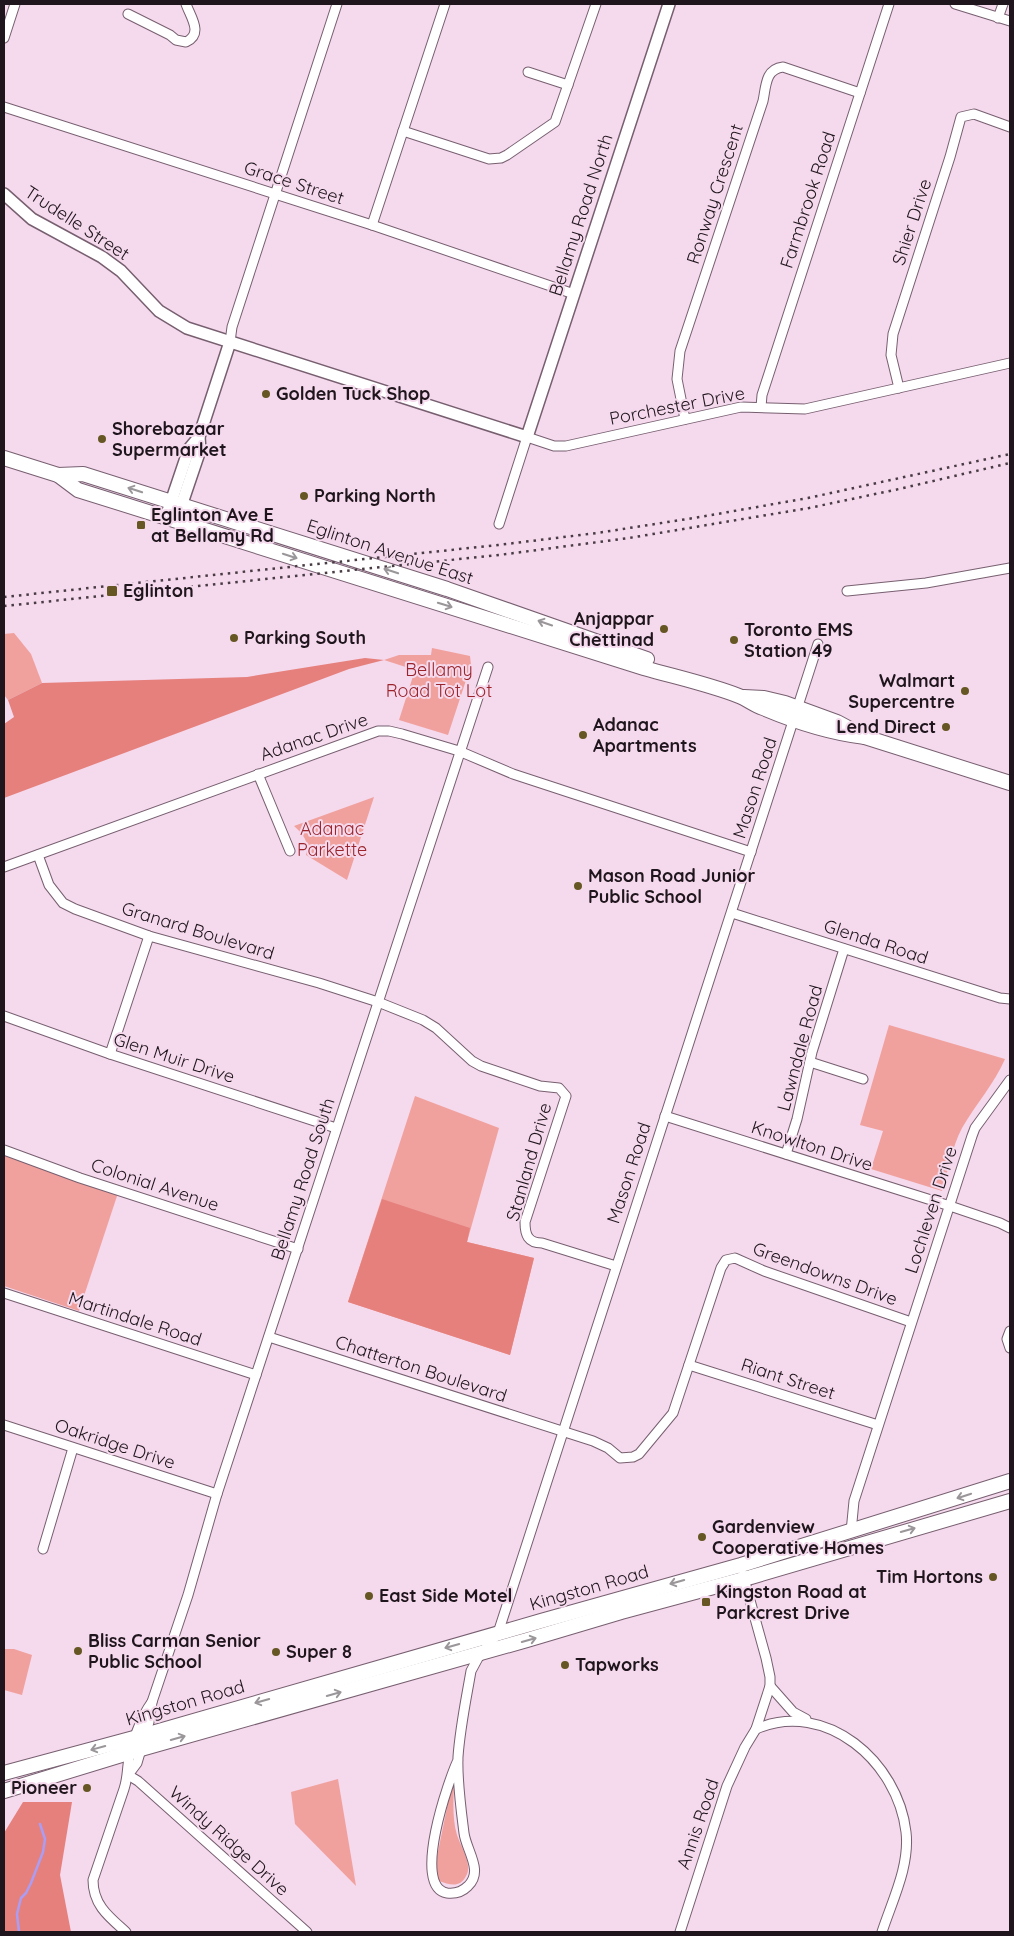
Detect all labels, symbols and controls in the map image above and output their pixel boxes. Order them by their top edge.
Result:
street label: Ronway Crescent [681,121,748,267]
street label: Farmbrook Road [775,129,840,271]
street label: Bellamy Road North [543,131,618,299]
street label: Grace Street [241,156,347,209]
street label: Shier Drive [887,176,936,268]
street label: Trudelle Street [21,180,134,265]
street label: Porchester Drive [607,381,747,430]
place label: Golden Tuck Shop [276,382,430,405]
marker: Golden Tuck Shop [260,388,272,400]
place label: Shorebazaar Supermarket [112,417,227,461]
marker: Shorebazaar Supermarket [96,433,108,445]
place label: Parking North [314,484,436,507]
one-way arrow [128,485,143,494]
marker: Parking North [298,490,310,502]
place label: Eglinton Ave E at Bellamy Rd [151,503,274,547]
street label: Eglinton Avenue East [304,514,476,589]
marker: Eglinton Ave E at Bellamy Rd [135,519,147,531]
one-way arrow [281,552,297,562]
one-way arrow [383,566,399,576]
place label: Eglinton [123,579,194,602]
marker: Eglinton [105,584,119,598]
one-way arrow [436,600,452,610]
place label: Anjappar Chettinad [569,607,654,651]
one-way arrow [537,618,553,628]
place label: Toronto EMS Station 49 [744,618,853,662]
marker: Anjappar Chettinad [658,623,670,635]
place label: Parking South [244,626,366,649]
marker: Parking South [228,632,240,644]
marker: Toronto EMS Station 49 [728,634,740,646]
park label: Bellamy Road Tot Lot [386,658,492,702]
place label: Walmart Supercentre [848,669,955,713]
marker: Walmart Supercentre [959,685,971,697]
street label: Adanac Drive [257,707,371,766]
place label: Adanac Apartments [593,713,697,757]
place label: Lend Direct [836,715,936,738]
marker: Lend Direct [940,721,952,733]
marker: Adanac Apartments [577,729,589,741]
street label: Mason Road [727,734,782,841]
park label: Adanac Parkette [297,817,367,861]
place label: Mason Road Junior Public School [588,864,756,908]
marker: Mason Road Junior Public School [572,880,584,892]
street label: Granard Boulevard [119,896,277,965]
street label: Glenda Road [821,914,931,969]
street label: Lawndale Road [772,982,827,1114]
street label: Glen Muir Drive [111,1027,238,1088]
street label: Bellamy Road South [265,1095,340,1263]
street label: Stanland Drive [501,1100,556,1224]
street label: Knowlton Drive [748,1115,876,1176]
street label: Mason Road [601,1119,656,1226]
street label: Lochleven Drive [899,1143,962,1276]
street label: Colonial Avenue [88,1153,222,1216]
street label: Greendowns Drive [750,1237,901,1310]
street label: Martindale Road [66,1286,205,1351]
street label: Chatterton Boulevard [332,1330,510,1407]
street label: Riant Street [738,1353,838,1405]
street label: Oakridge Drive [52,1413,178,1474]
one-way arrow [956,1492,972,1501]
place label: Gardenview Cooperative Homes [712,1515,884,1559]
one-way arrow [900,1525,916,1535]
marker: Gardenview Cooperative Homes [696,1531,708,1543]
street label: Kingston Road [527,1560,651,1615]
place label: Tim Hortons [876,1565,983,1588]
marker: Tim Hortons [987,1571,999,1583]
one-way arrow [669,1578,685,1588]
place label: Kingston Road at Parkcrest Drive [716,1580,867,1624]
place label: East Side Motel [379,1584,512,1607]
marker: East Side Motel [363,1590,375,1602]
marker: Kingston Road at Parkcrest Drive [700,1596,712,1608]
place label: Bliss Carman Senior Public School [88,1629,261,1673]
one-way arrow [521,1634,537,1644]
place label: Super 8 [286,1640,352,1663]
one-way arrow [444,1642,460,1652]
marker: Bliss Carman Senior Public School [72,1645,84,1657]
marker: Super 8 [270,1646,282,1658]
place label: Tapworks [575,1653,659,1676]
marker: Tapworks [559,1659,571,1671]
street label: Kingston Road [123,1675,247,1730]
one-way arrow [326,1688,342,1698]
one-way arrow [254,1696,270,1706]
one-way arrow [170,1733,186,1743]
one-way arrow [90,1743,106,1753]
street label: Annis Road [671,1775,724,1872]
place label: Pioneer [11,1776,77,1799]
street label: Windy Ridge Drive [164,1781,294,1901]
marker: Pioneer [81,1782,93,1794]

